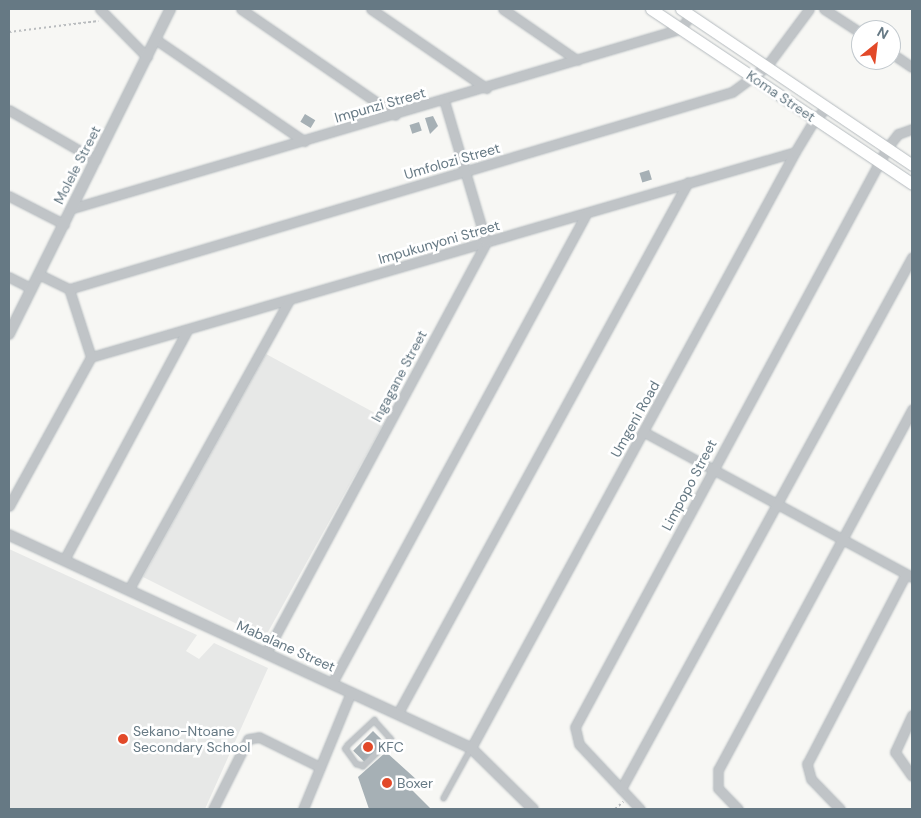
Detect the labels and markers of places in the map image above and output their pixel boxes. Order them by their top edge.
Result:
place label: Sekano-Ntoane Secondary School [133,723,250,756]
marker: Sekano-Ntoane Secondary School [117,733,129,745]
place label: KFC [378,739,404,755]
marker: KFC [362,741,374,753]
place label: Boxer [397,775,433,791]
marker: Boxer [381,777,393,789]

